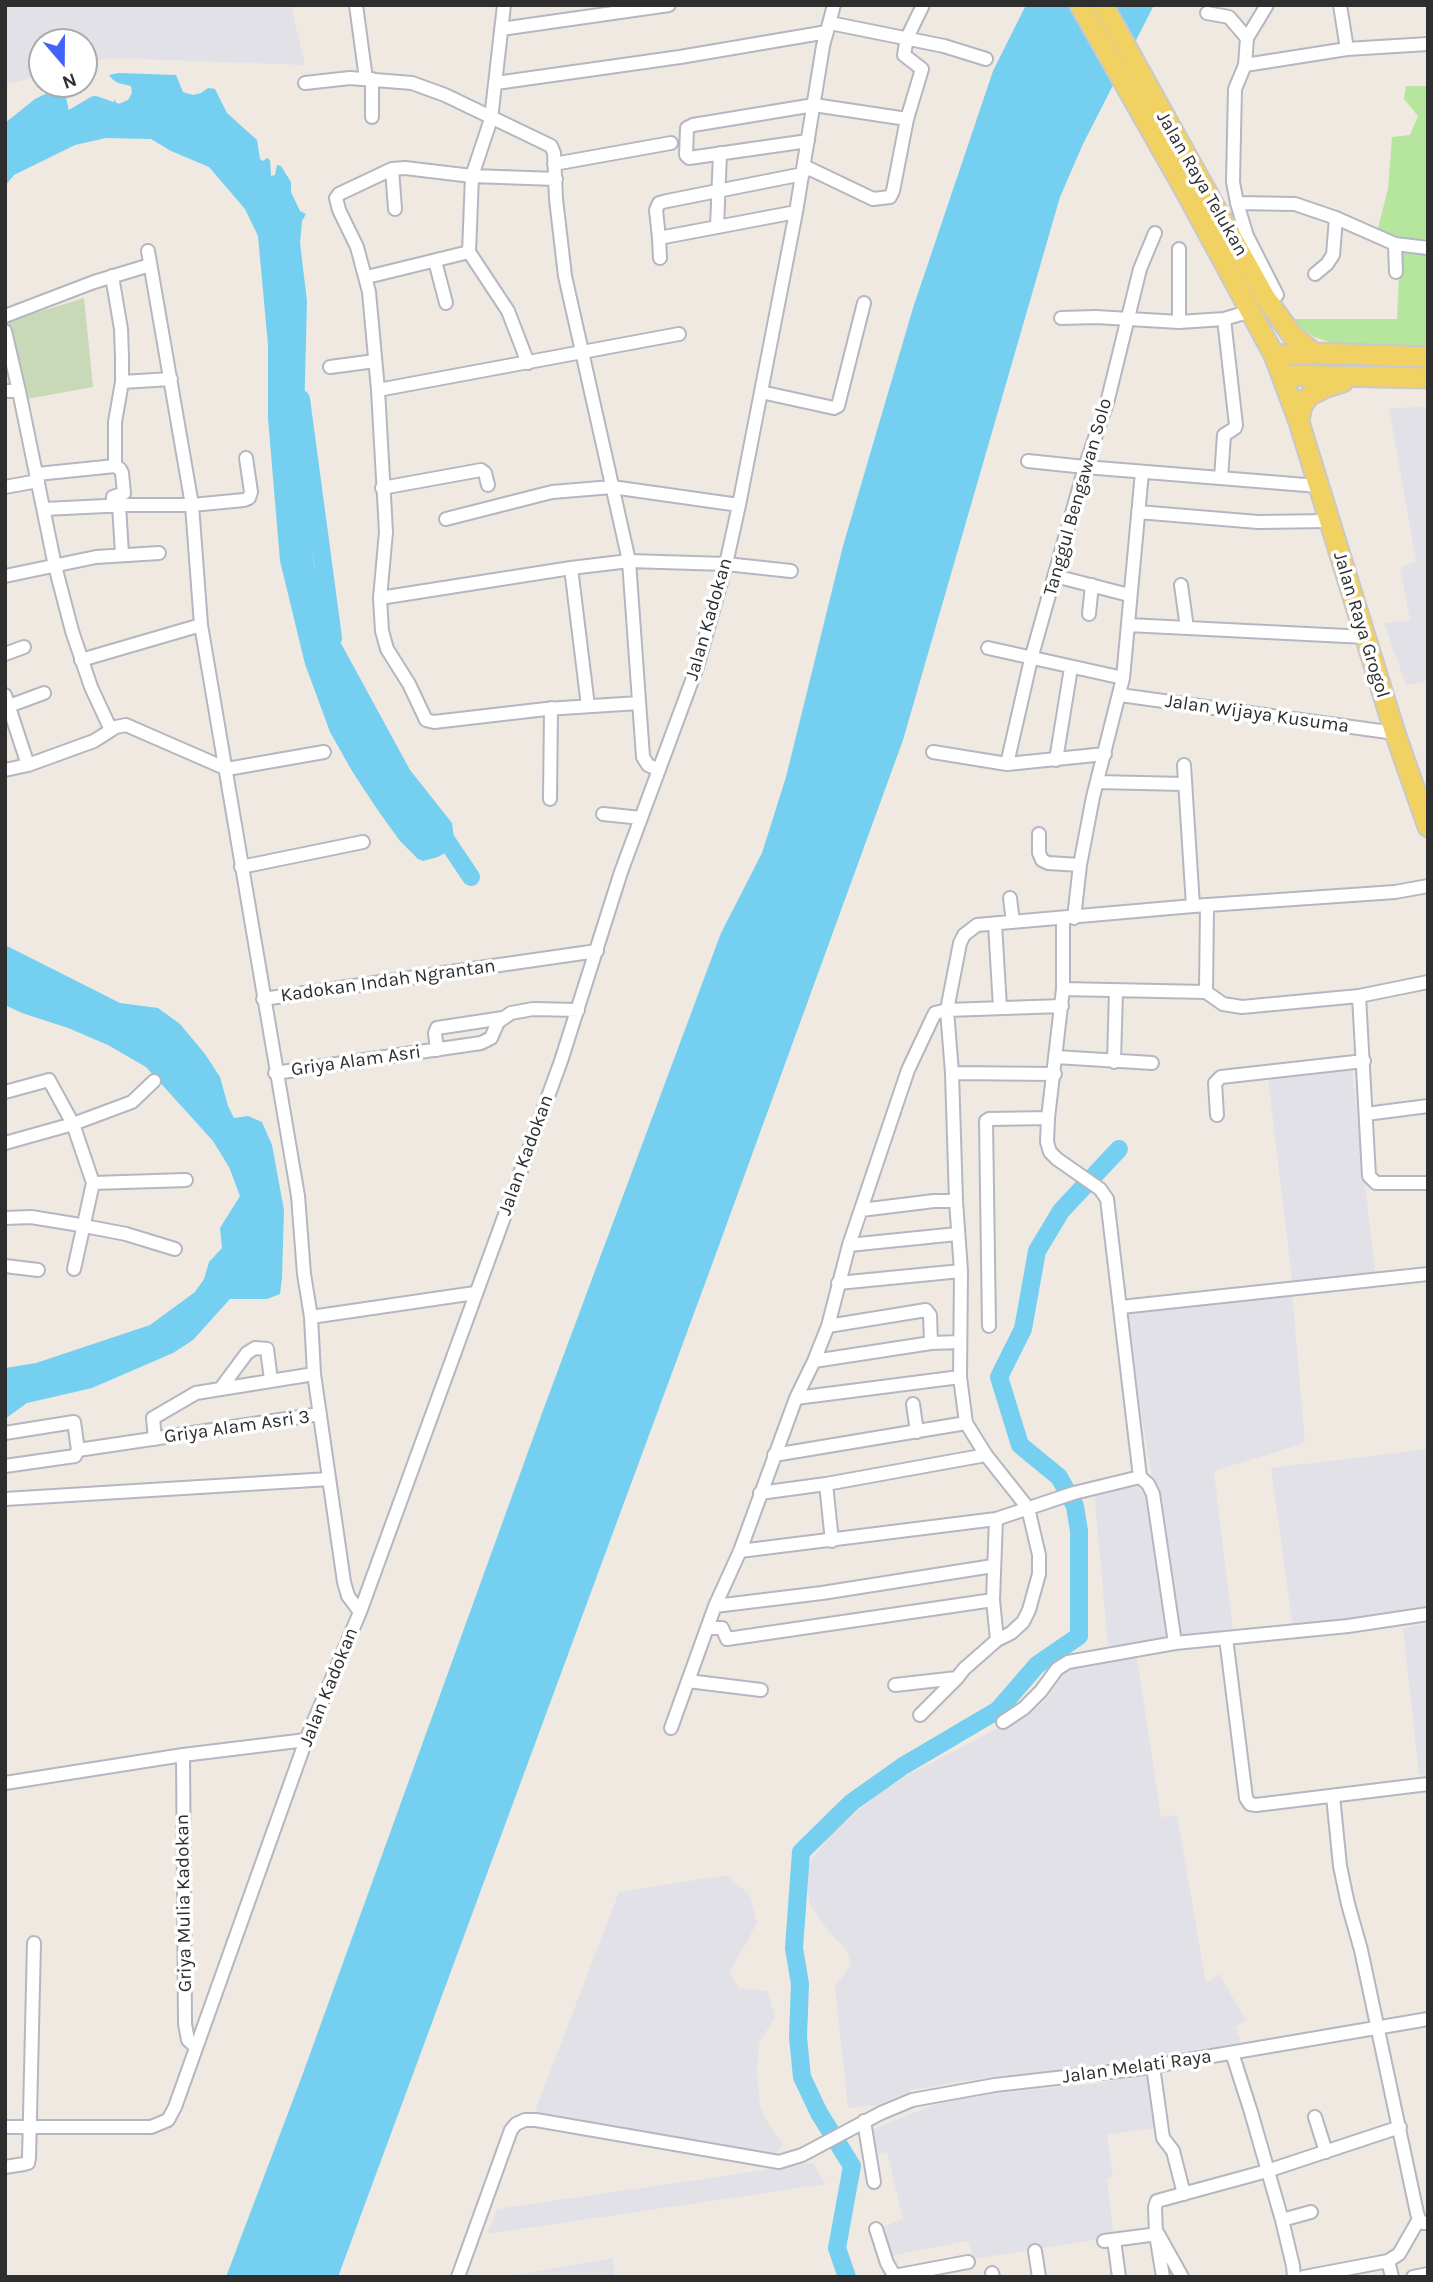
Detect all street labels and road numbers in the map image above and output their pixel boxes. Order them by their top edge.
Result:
street label: Jalan Raya Telukan [1151,108,1253,260]
street label: Tanggul Bengawan Solo [1039,396,1117,598]
street label: Jalan Raya Grogol [1328,549,1394,701]
street label: Jalan Kadokan [681,555,737,683]
street label: Jalan Wijaya Kusuma [1164,690,1350,738]
street label: Kadokan Indah Ngrantan [279,955,497,1007]
street label: Griya Alam Asri [290,1041,422,1081]
street label: Jalan Kadokan [494,1092,558,1218]
street label: Griya Alam Asri 3 [163,1406,311,1448]
street label: Jalan Kadokan [295,1624,363,1750]
street label: Griya Mulia Kadokan [171,1814,197,1992]
street label: Jalan Melati Raya [1061,2045,1213,2089]

